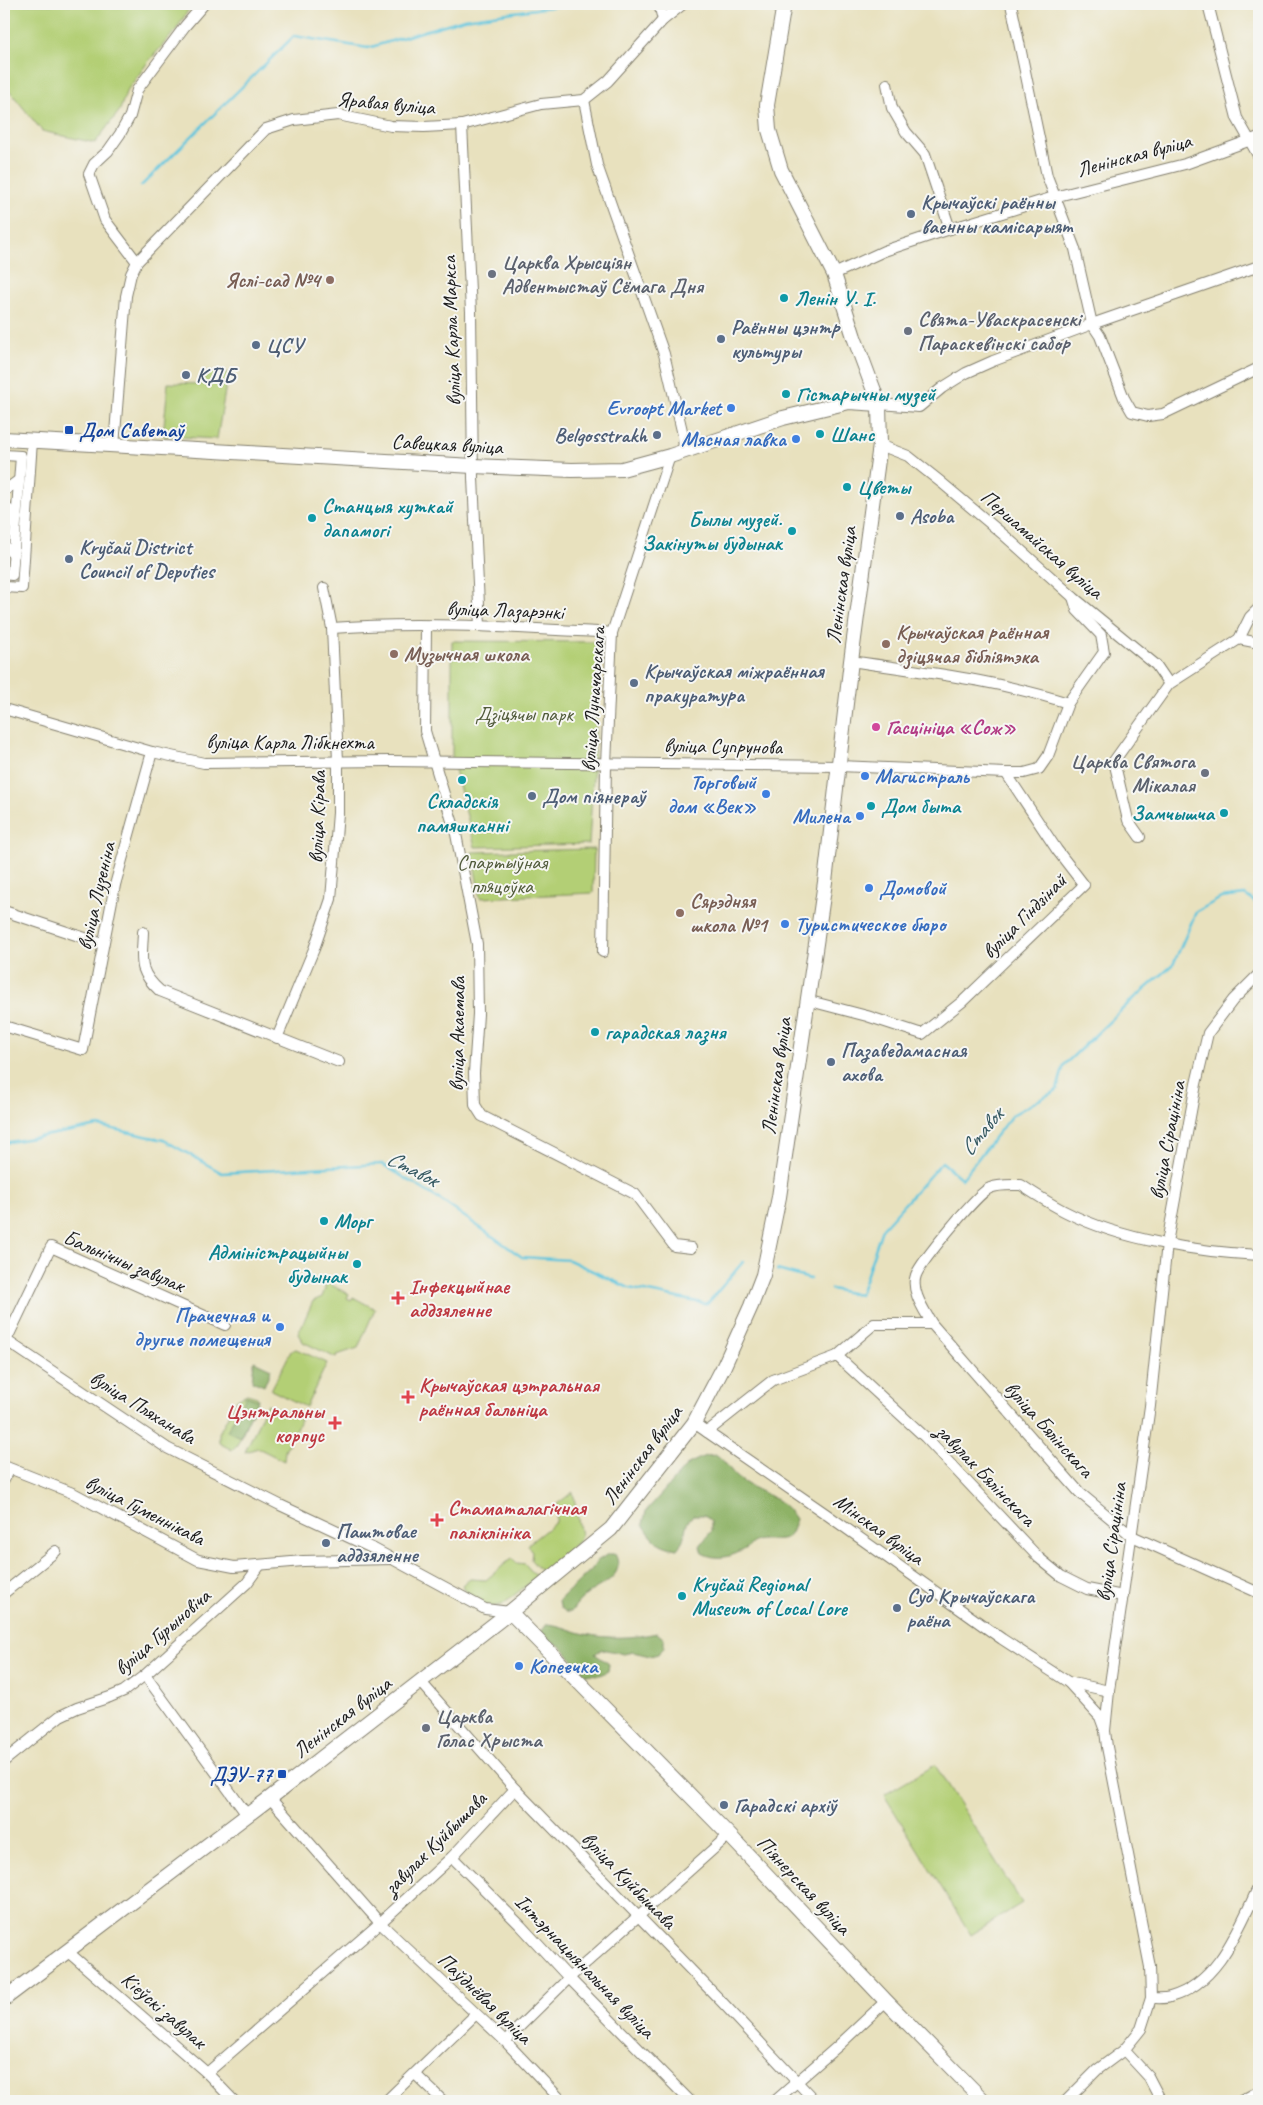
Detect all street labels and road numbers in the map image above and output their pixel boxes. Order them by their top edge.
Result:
street label: Яравая вуліца [336,86,438,120]
street label: Ленінская вуліца [1074,127,1196,183]
street label: вуліца Карла Маркса [435,254,467,406]
street label: Савецкая вуліца [391,428,505,460]
street label: Першамайская вуліца [975,484,1110,606]
street label: Ленінская вуліца [820,523,862,645]
street label: вуліца Лазарэнкі [446,595,567,625]
street label: вуліца Луначарскага [575,623,611,772]
street label: вуліца Карла Лібкнехта [206,729,375,755]
street label: вуліца Супрунова [664,732,784,760]
street label: вуліца Кірава [302,769,332,864]
street label: вуліца Лузеніна [71,838,121,953]
street label: вуліца Гіндзінай [976,867,1073,964]
street label: вуліца Акаемава [443,975,471,1091]
street label: Ленінская вуліца [755,1014,797,1136]
street label: вуліца Сірацініна [1143,1077,1192,1201]
street label: Бальнічны завулак [59,1224,191,1300]
street label: вуліца Пляханава [85,1364,202,1451]
street label: вуліца Бялінскага [999,1375,1100,1484]
street label: Ленінская вуліца [596,1399,689,1510]
street label: завулак Бялінскага [928,1416,1042,1533]
street label: вуліца Гуменнікава [81,1469,210,1552]
street label: вуліца Сірацініна [1090,1479,1132,1603]
street label: Мінская вуліца [829,1488,931,1572]
street label: вуліца Гурыновіча [109,1582,217,1681]
street label: Ленінская вуліца [288,1669,398,1763]
street label: завулак Куйбышава [376,1785,494,1903]
street label: вуліца Куйбышава [576,1826,683,1935]
street label: Піянерская вуліца [751,1830,858,1941]
street label: Інтэрнацыянальная вуліца [509,1888,662,2045]
street label: Паўднёвая вуліца [432,1947,539,2051]
street label: Кіеўскі завулак [115,1966,214,2056]

